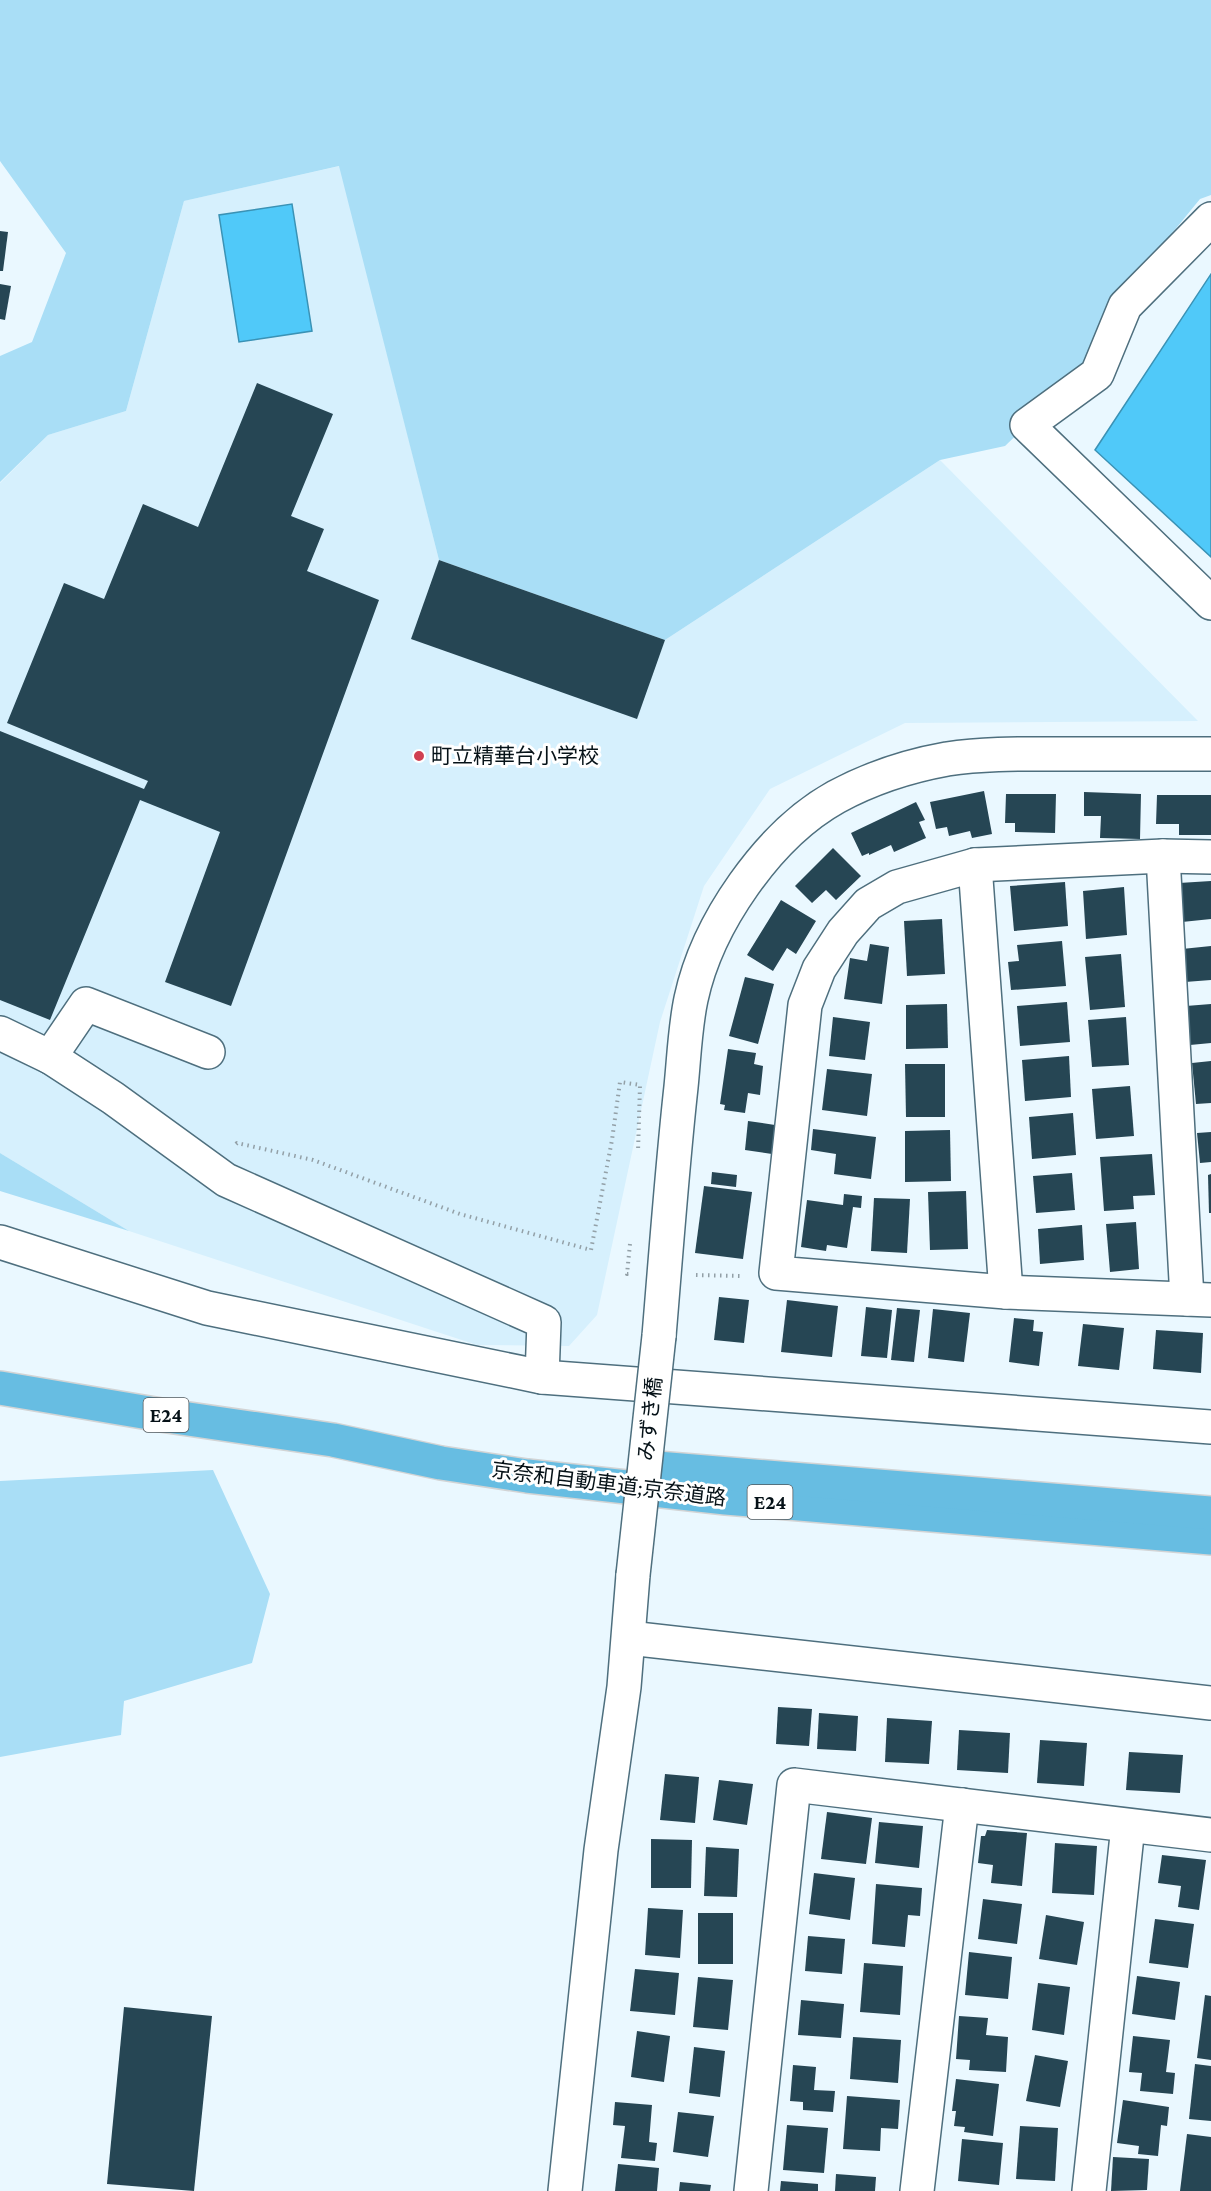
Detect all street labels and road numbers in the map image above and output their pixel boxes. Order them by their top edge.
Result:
street label: みずき橋 [634,1376,666,1462]
road number: E24 [144,1398,188,1432]
street label: 京奈和自動車道;京奈道路 [491,1458,727,1510]
road number: E24 [748,1485,792,1519]

